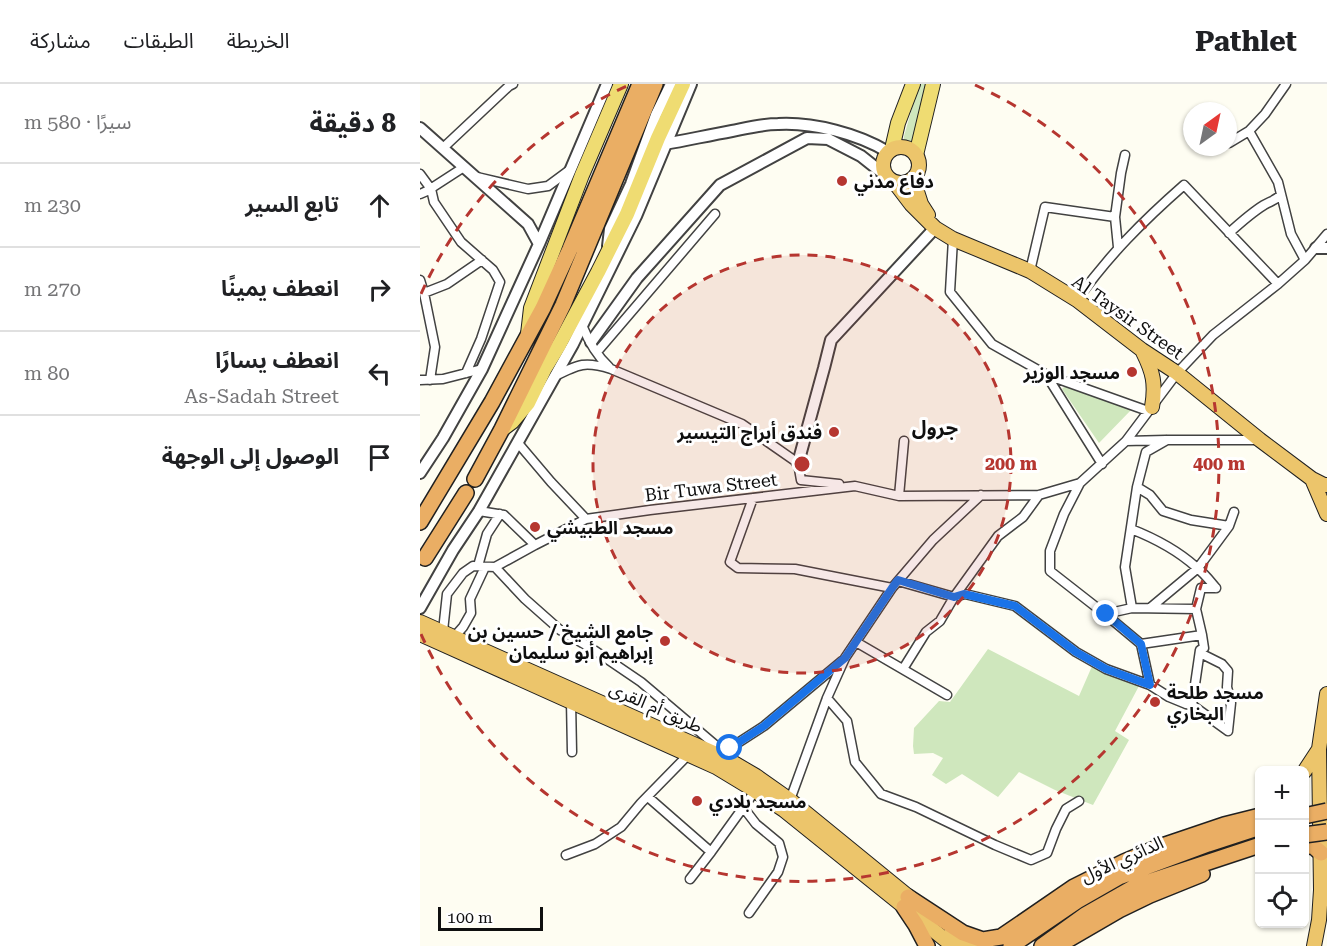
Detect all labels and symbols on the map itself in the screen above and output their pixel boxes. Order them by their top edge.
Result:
north arrow [1183,102,1237,156]
place label: دفاع مدني [854,171,934,196]
marker: دفاع مدني [835,174,849,188]
street label: Al Taysir Street [1068,271,1188,363]
place label: مسجد الوزير [1023,362,1120,384]
marker: مسجد الوزير [1125,365,1139,379]
district label: جرول [912,416,959,440]
place label: فندق أبراج التيسير [676,420,822,446]
marker: فندق أبراج التيسير [827,425,841,439]
text: 200 m [985,453,1038,474]
text: 400 m [1193,453,1246,474]
centre of rings [792,454,812,474]
street label: Bir Tuwa Street [644,468,779,506]
place label: مسجد الطبيشي [547,517,673,542]
marker: مسجد الطبيشي [528,520,542,534]
route end [1092,600,1118,626]
place label: جامع الشيخ / حسين بن إبراهيم أبو سليمان [468,621,654,666]
marker: جامع الشيخ / حسين بن إبراهيم أبو سليمان [658,634,672,648]
street label: طريق أم القرى [605,677,706,740]
place label: مسجد طلحة البخاري [1167,682,1264,728]
marker: مسجد طلحة البخاري [1148,695,1162,709]
route start [716,734,742,760]
place label: مسجد بلادي [709,791,806,816]
marker: مسجد بلادي [690,794,704,808]
street label: الدائري الأول [1077,831,1168,889]
scale bar [438,904,543,932]

